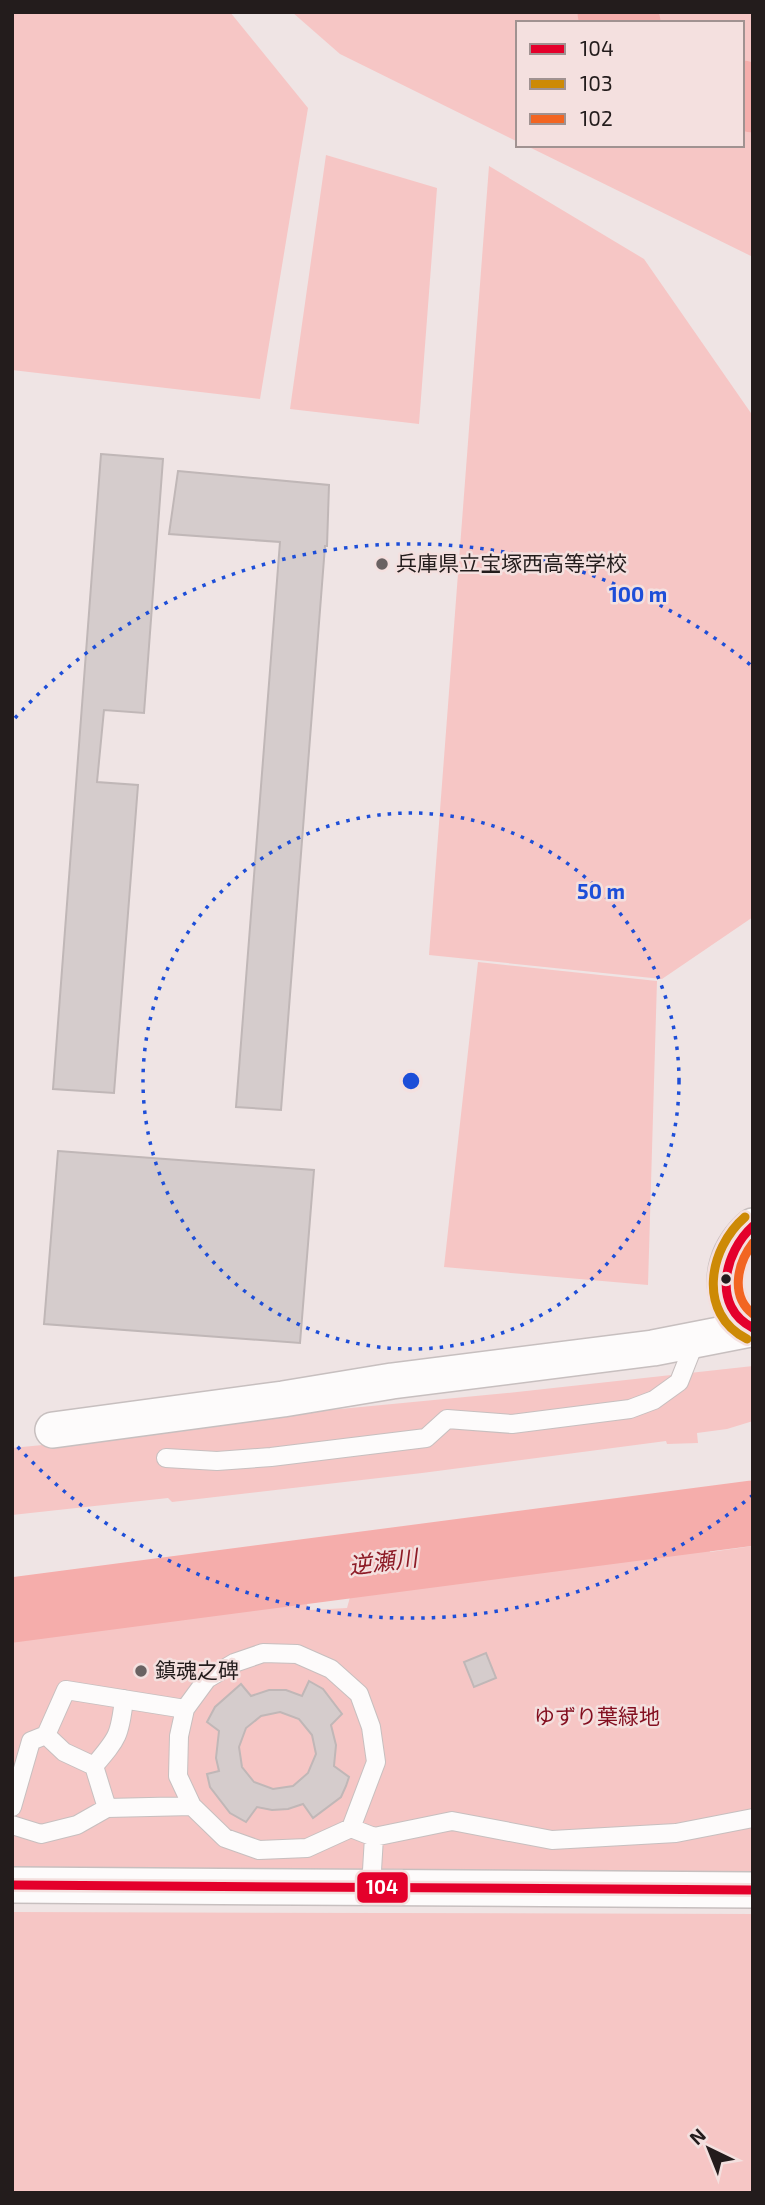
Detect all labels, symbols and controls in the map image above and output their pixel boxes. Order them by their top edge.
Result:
legend [516,21,744,147]
text: 104 [580,35,614,60]
text: 103 [580,70,613,95]
text: 102 [580,105,613,130]
place label: 兵庫県立宝塚西高等学校 [396,550,627,575]
marker: 兵庫県立宝塚西高等学校 [374,556,390,572]
text: 100 m [609,581,667,606]
text: 50 m [577,878,625,903]
centre of rings [399,1069,423,1093]
unlabelled marker [719,1272,733,1286]
water label: 逆瀬川 [347,1543,422,1579]
place label: 鎮魂之碑 [155,1657,239,1682]
marker: 鎮魂之碑 [133,1663,149,1679]
park label: ゆずり葉緑地 [534,1703,660,1728]
line badge: 104 [356,1871,409,1904]
text: 104 [366,1875,398,1898]
north arrow [674,2114,744,2184]
text: N [684,2123,710,2149]

